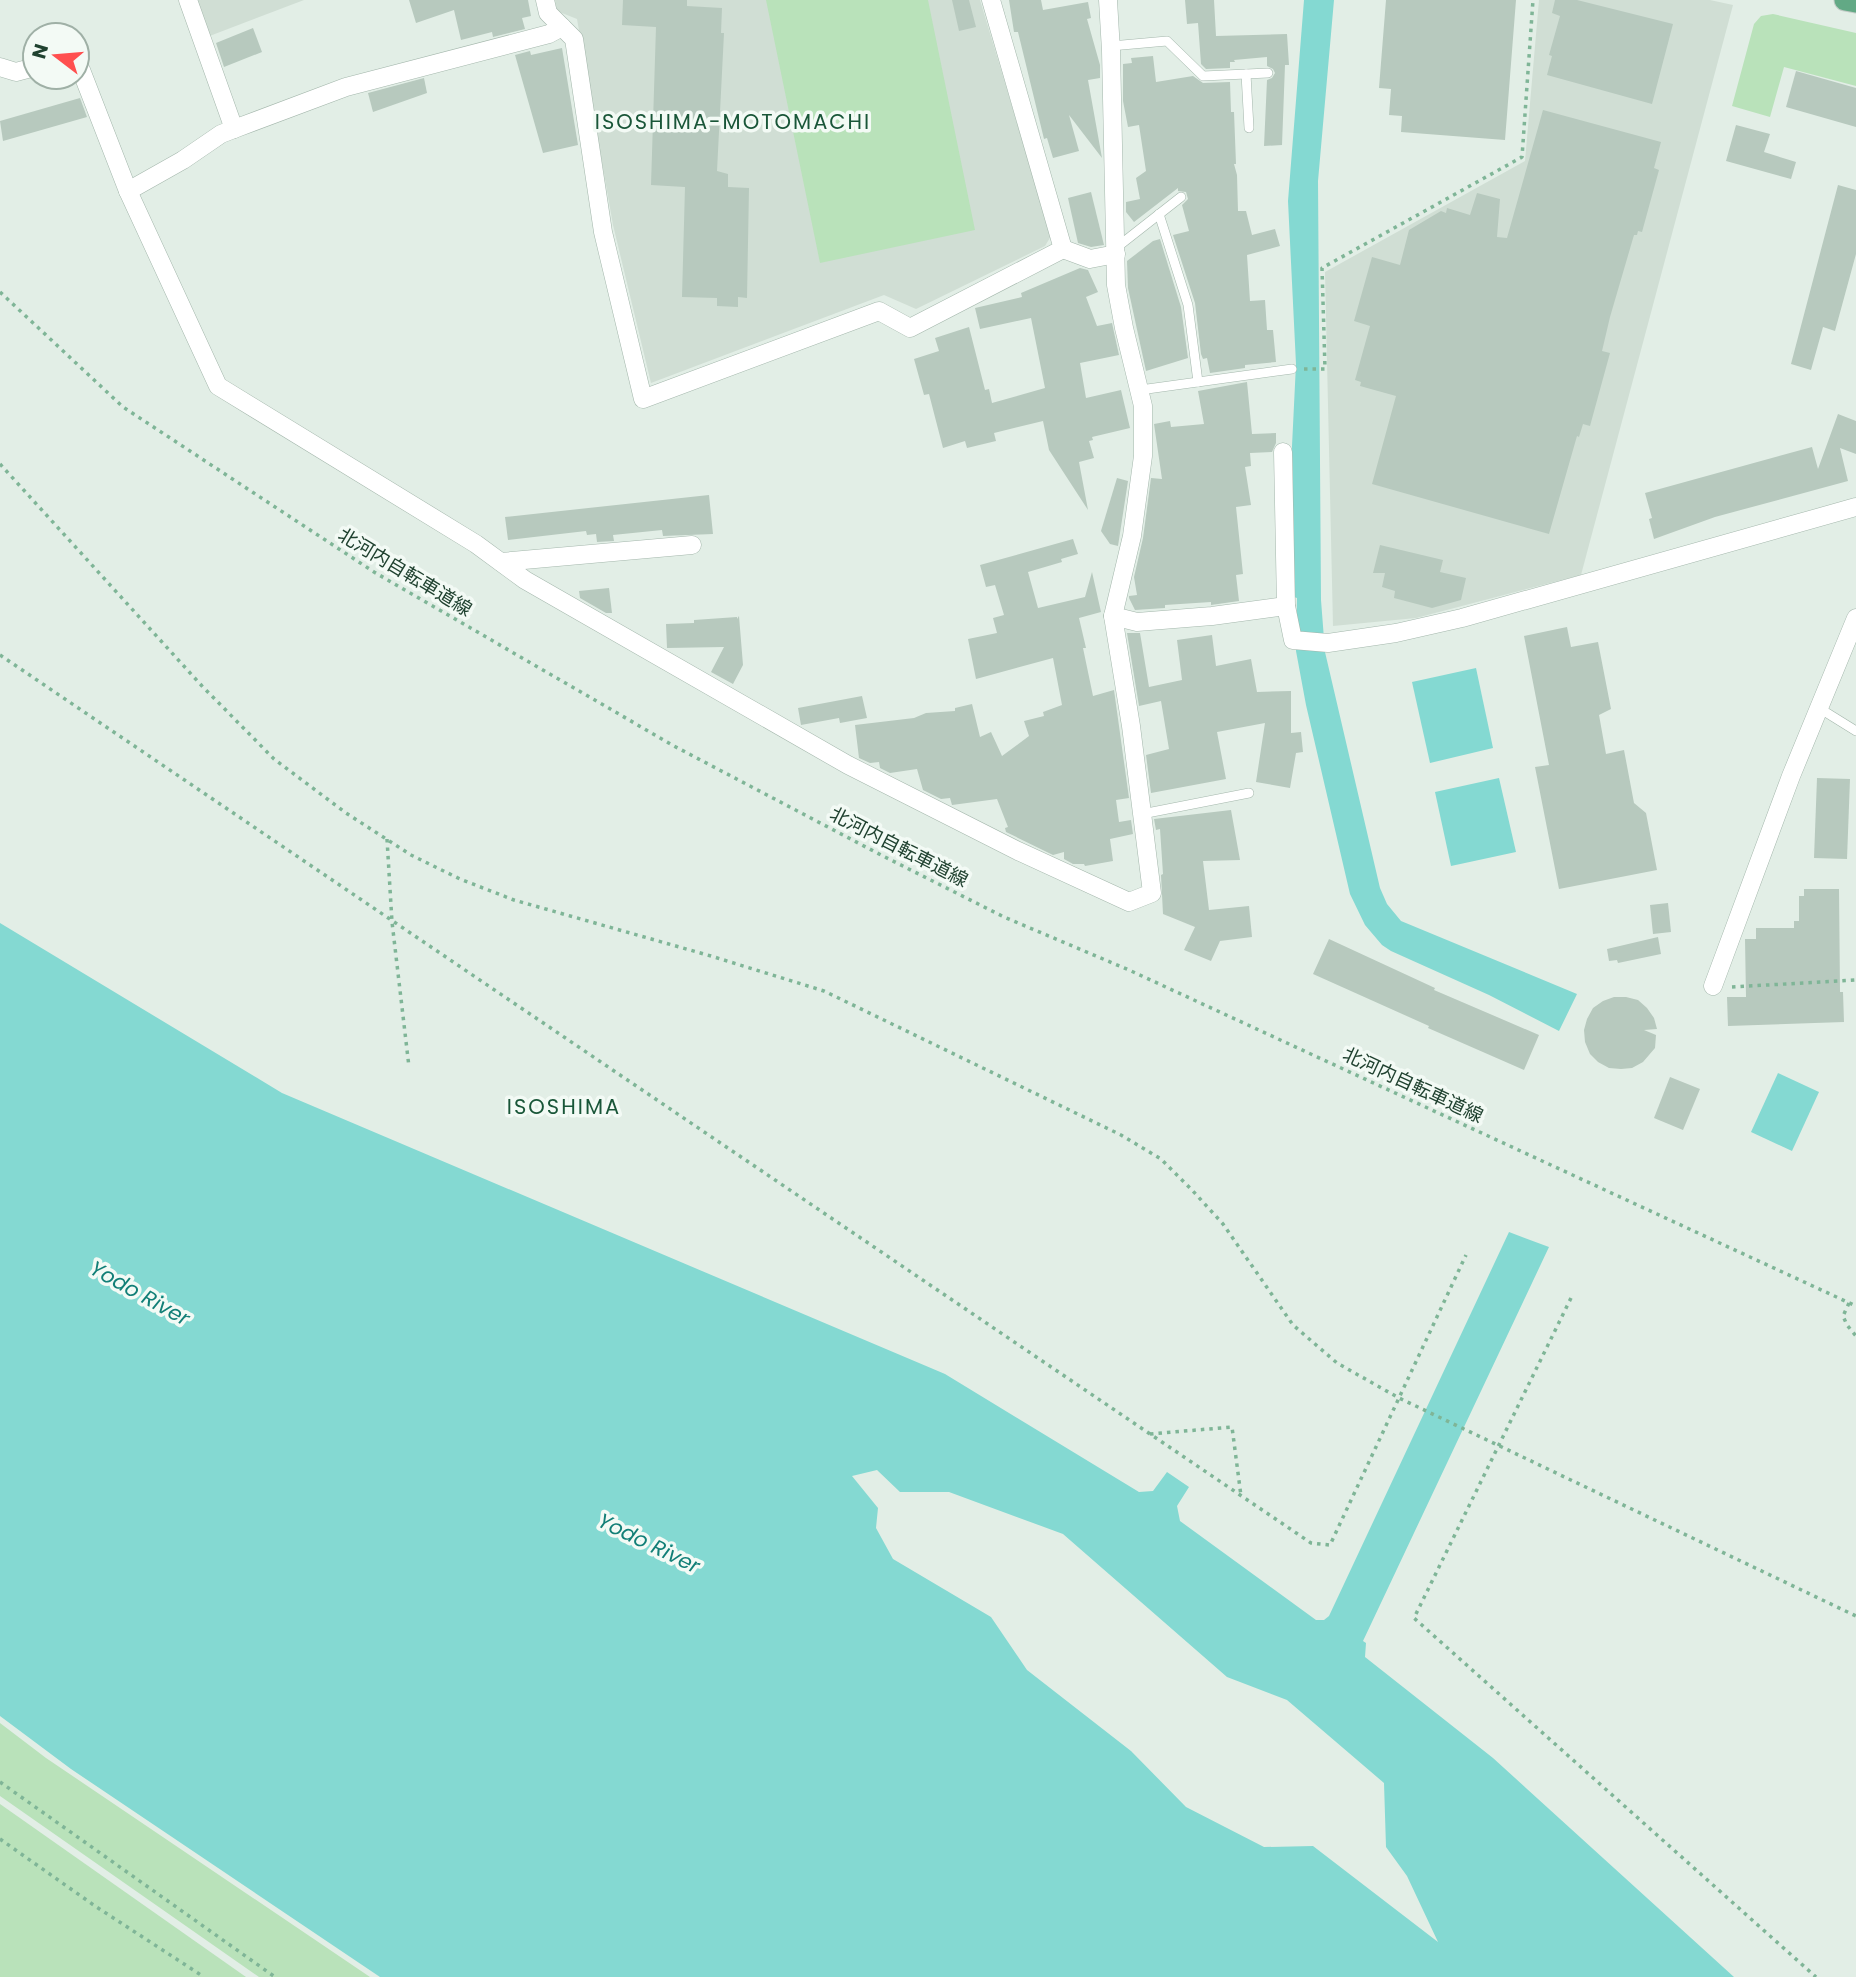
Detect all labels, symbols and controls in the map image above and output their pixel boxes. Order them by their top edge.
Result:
north arrow [21,21,91,91]
text: N [25,41,55,62]
district label: ISOSHIMA-MOTOMACHI [595,107,871,136]
street label: 北河内自転車道線 [333,521,477,623]
street label: 北河内自転車道線 [825,800,973,894]
street label: 北河内自転車道線 [1338,1041,1488,1129]
district label: ISOSHIMA [507,1092,621,1121]
water label: Yodo River [85,1254,196,1333]
water label: Yodo River [593,1506,706,1581]

